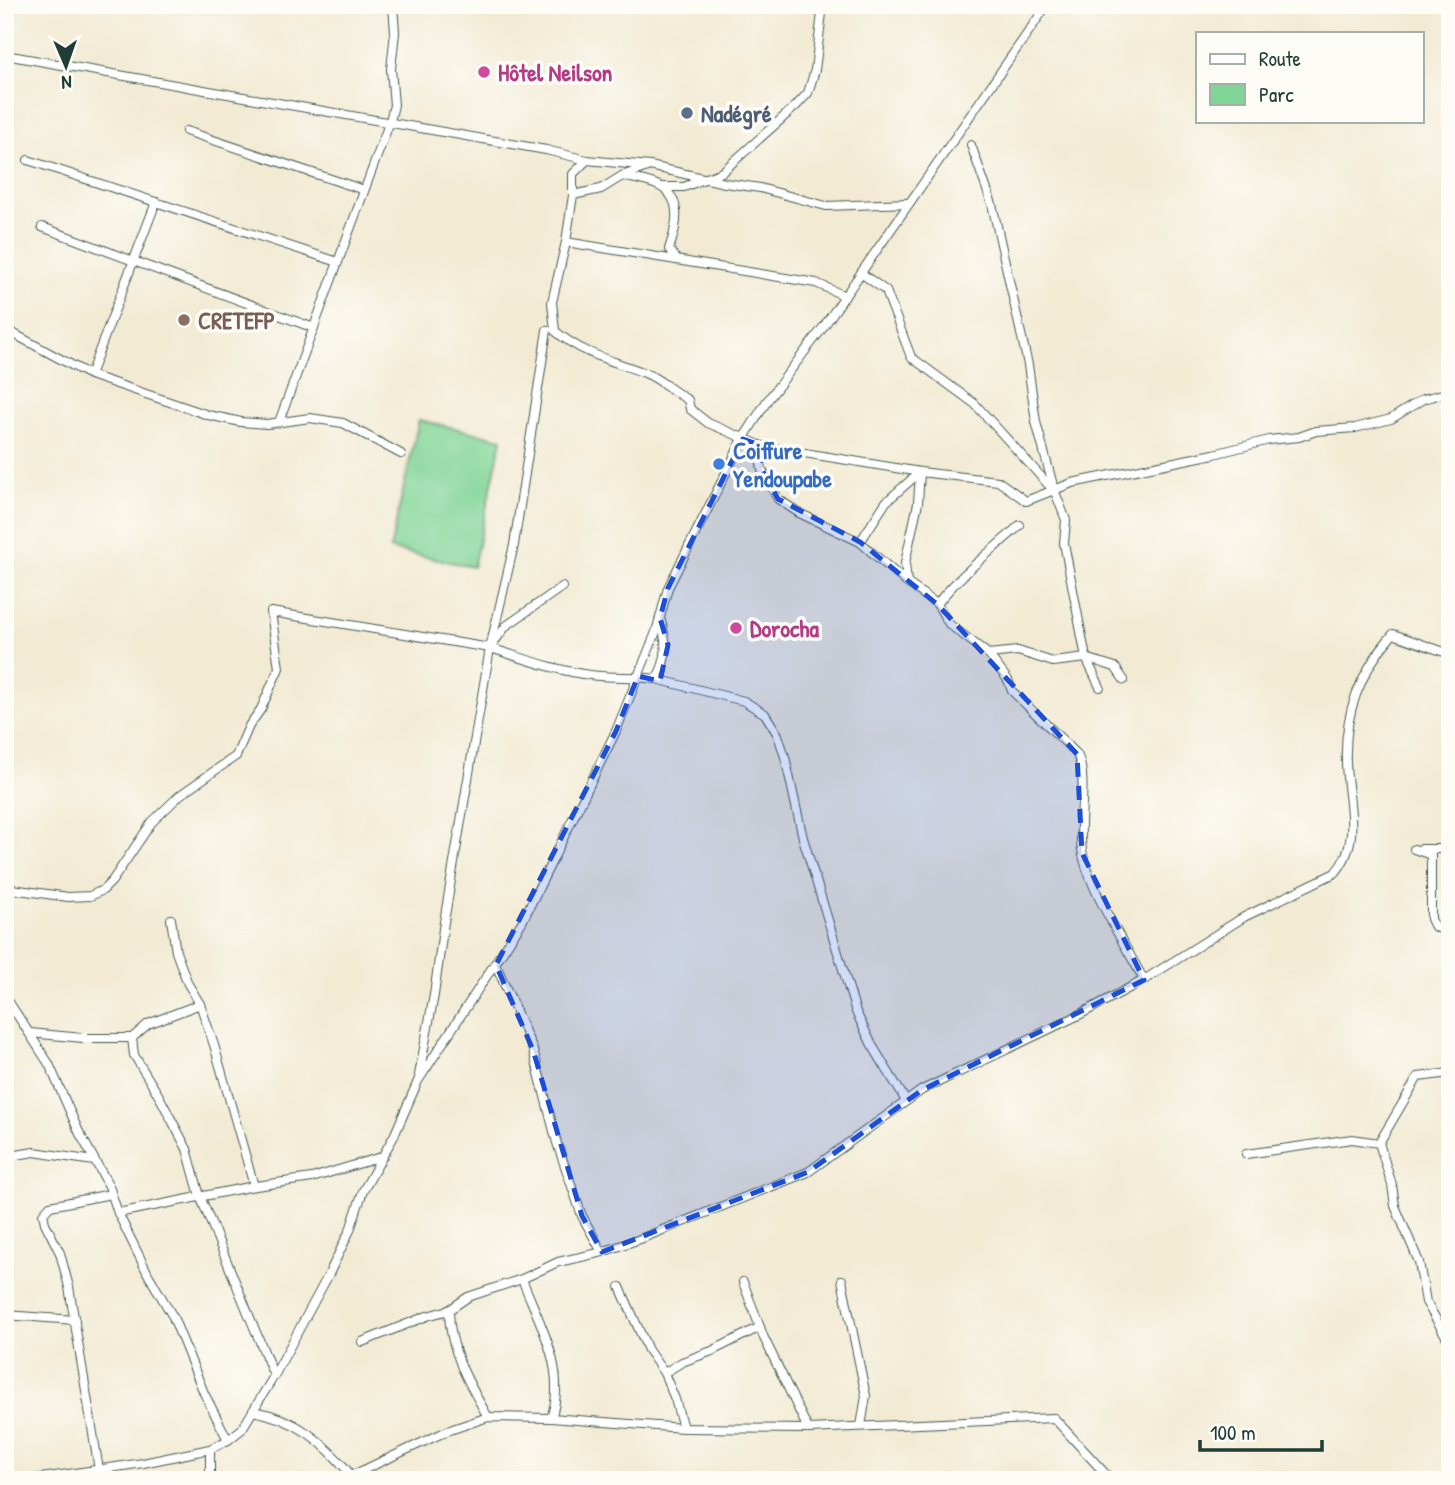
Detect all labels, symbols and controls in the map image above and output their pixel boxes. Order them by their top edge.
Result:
north arrow [32,32,102,102]
legend [1196,32,1424,122]
text: Route [1259,44,1301,73]
place label: Hôtel Neilson [498,56,613,88]
marker: Hôtel Neilson [476,64,492,80]
text: N [61,70,72,96]
text: Parc [1259,80,1294,109]
place label: Nadégré [701,97,772,130]
marker: Nadégré [679,105,695,121]
place label: CRETEFP [198,304,275,336]
marker: CRETEFP [176,312,192,328]
place label: Coiffure Yendoupabe [733,434,832,495]
marker: Coiffure Yendoupabe [711,456,727,472]
place label: Dorocha [750,612,819,644]
marker: Dorocha [728,620,744,636]
scale bar [1200,1408,1322,1452]
text: 100 m [1210,1418,1256,1447]

